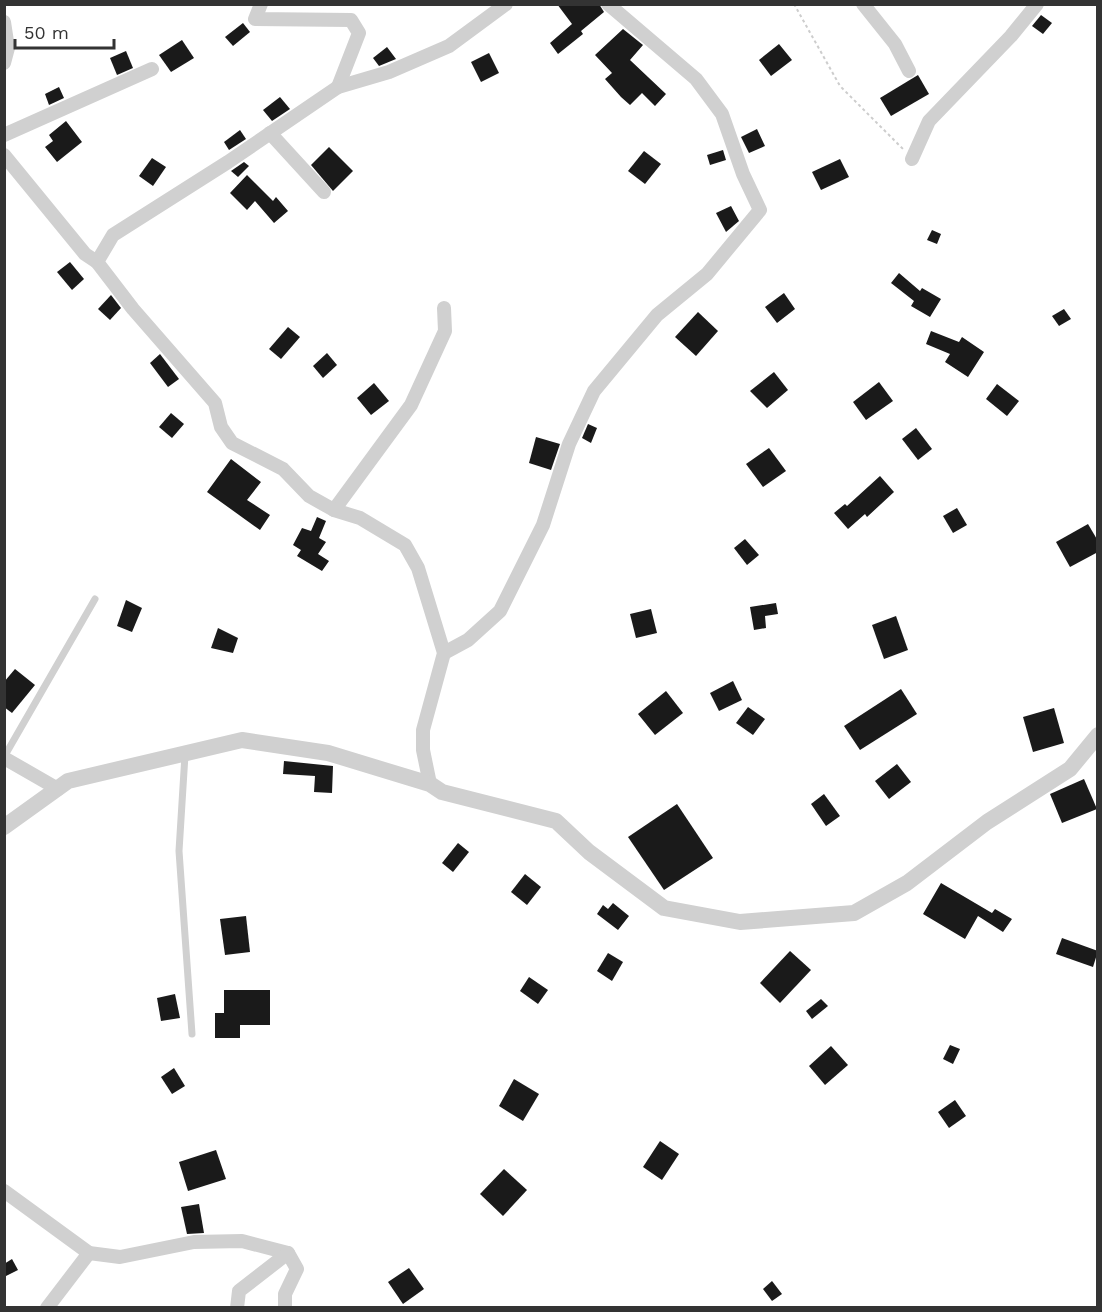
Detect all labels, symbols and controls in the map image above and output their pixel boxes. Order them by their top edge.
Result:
scale bar [15,12,114,50]
text: 50 m [24,22,69,43]

